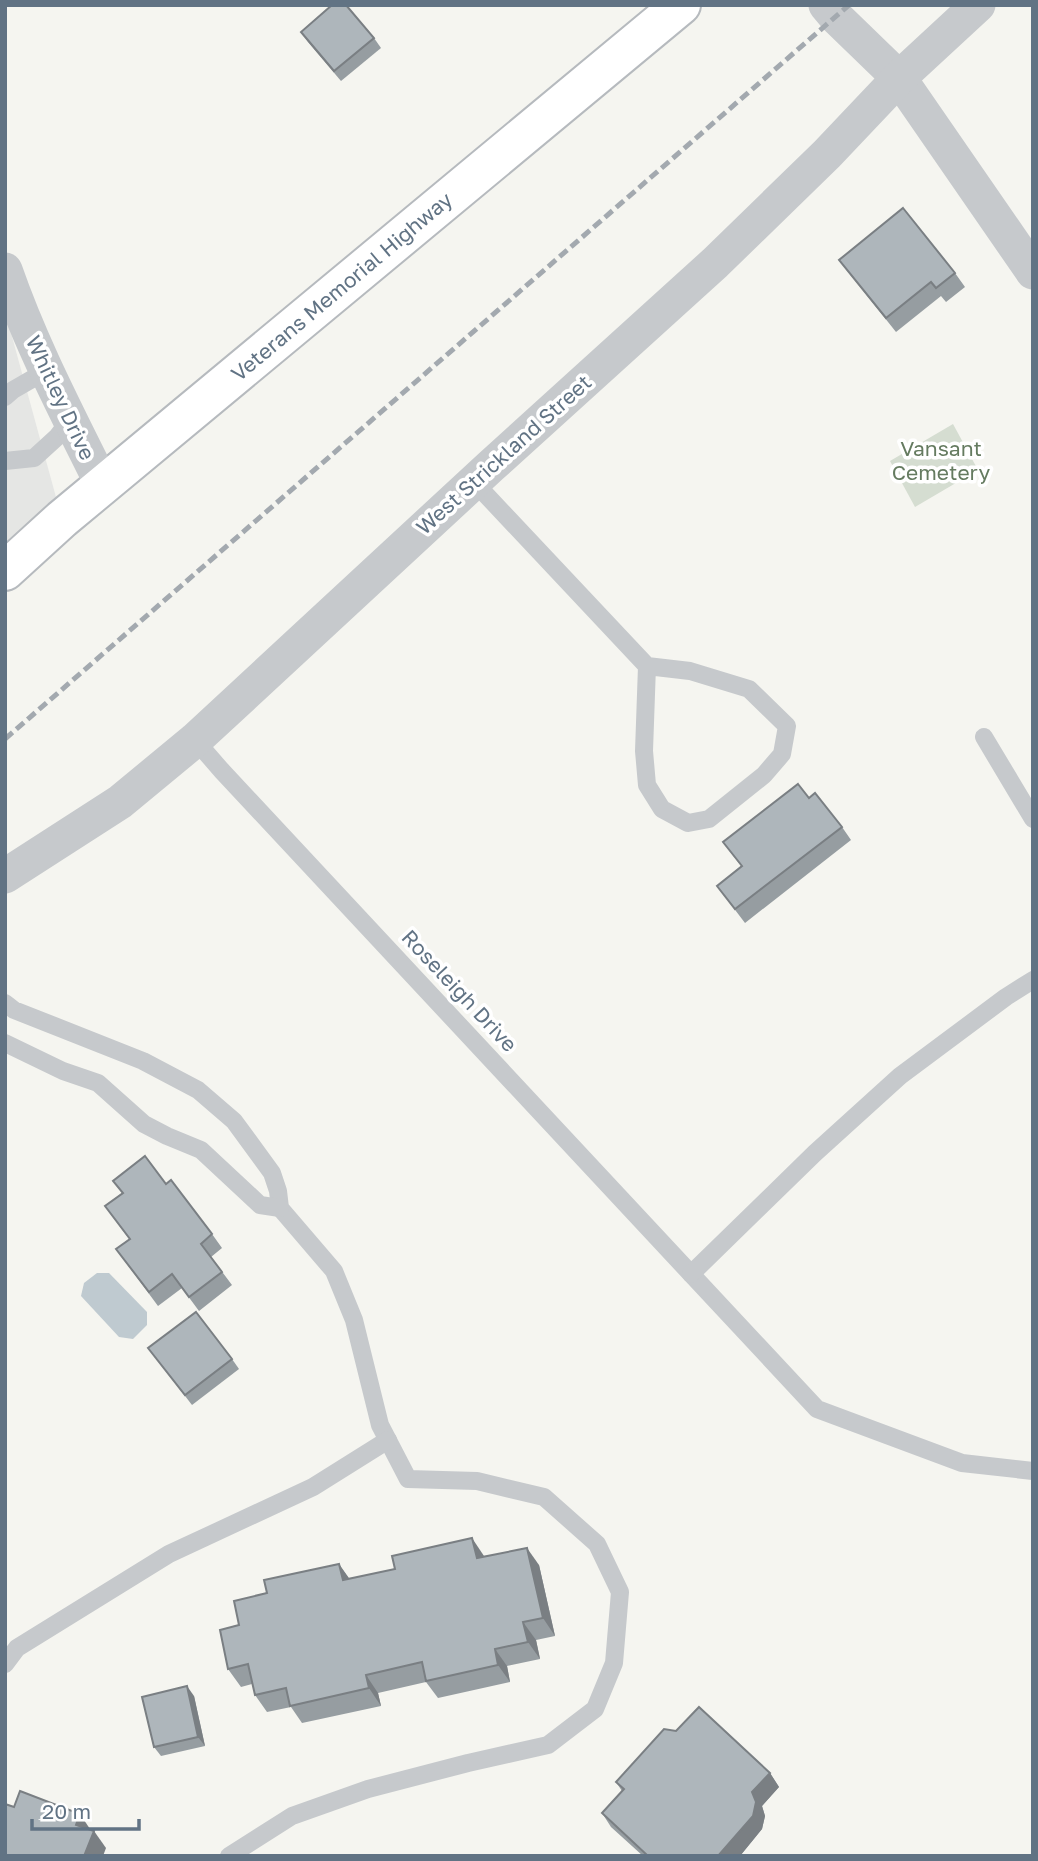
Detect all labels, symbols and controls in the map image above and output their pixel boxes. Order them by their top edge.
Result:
street label: Veterans Memorial Highway [225,186,457,386]
street label: Whitley Drive [21,331,101,464]
street label: West Strickland Street [410,369,596,540]
park label: Vansant Cemetery [892,435,990,485]
street label: Roseleigh Drive [397,924,523,1057]
scale bar [32,1787,138,1831]
text: 20 m [42,1798,91,1824]

